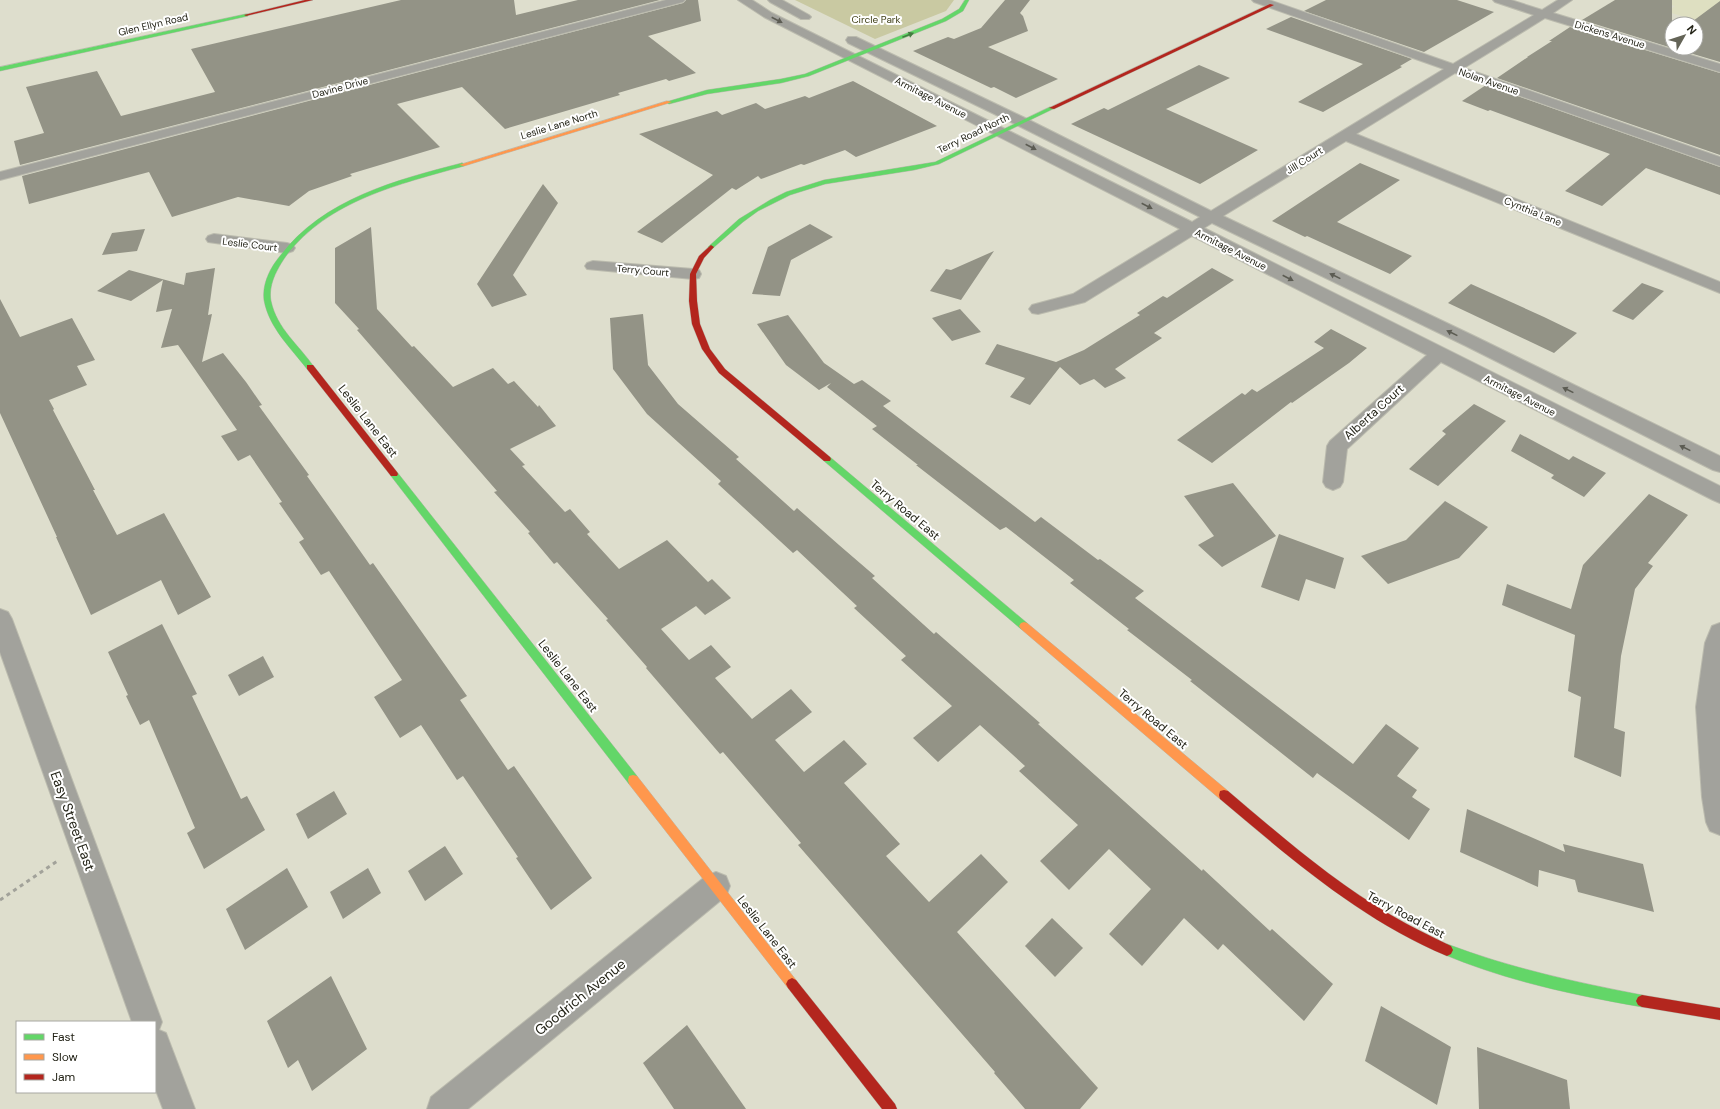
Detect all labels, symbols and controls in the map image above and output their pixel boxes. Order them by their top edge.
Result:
street label: Glen Ellyn Road [117,10,189,39]
park label: Circle Park [851,13,901,26]
one-way arrow [772,16,783,23]
north arrow [1664,16,1704,56]
street label: Dickens Avenue [1573,18,1647,51]
text: N [1684,22,1700,37]
one-way arrow [902,31,914,37]
street label: Nolan Avenue [1457,65,1521,98]
street label: Davine Drive [311,74,370,101]
street label: Armitage Avenue [893,74,969,121]
street label: Leslie Lane North [519,107,599,142]
street label: Terry Road North [935,110,1011,156]
one-way arrow [1025,144,1037,151]
street label: Jill Court [1283,144,1325,177]
street label: Cynthia Lane [1502,194,1564,229]
one-way arrow [1141,203,1153,210]
street label: Armitage Avenue [1193,226,1269,273]
street label: Leslie Court [222,235,278,254]
street label: Terry Court [616,262,670,279]
one-way arrow [1329,273,1340,279]
one-way arrow [1282,275,1293,281]
one-way arrow [1446,330,1458,336]
street label: Armitage Avenue [1482,372,1558,419]
street label: Leslie Lane East [335,381,402,461]
street label: Alberta Court [1341,381,1408,443]
one-way arrow [1563,387,1574,393]
one-way arrow [1679,444,1691,451]
street label: Terry Road East [867,476,943,544]
street label: Leslie Lane East [535,636,602,716]
street label: Terry Road East [1115,685,1191,753]
street label: Easy Street East [47,769,99,873]
street label: Terry Road East [1364,888,1448,942]
street label: Leslie Lane East [734,892,801,972]
street label: Goodrich Avenue [531,955,629,1039]
legend [16,1021,156,1093]
text: Fast [52,1029,75,1045]
text: Slow [52,1049,78,1065]
text: Jam [52,1069,75,1085]

